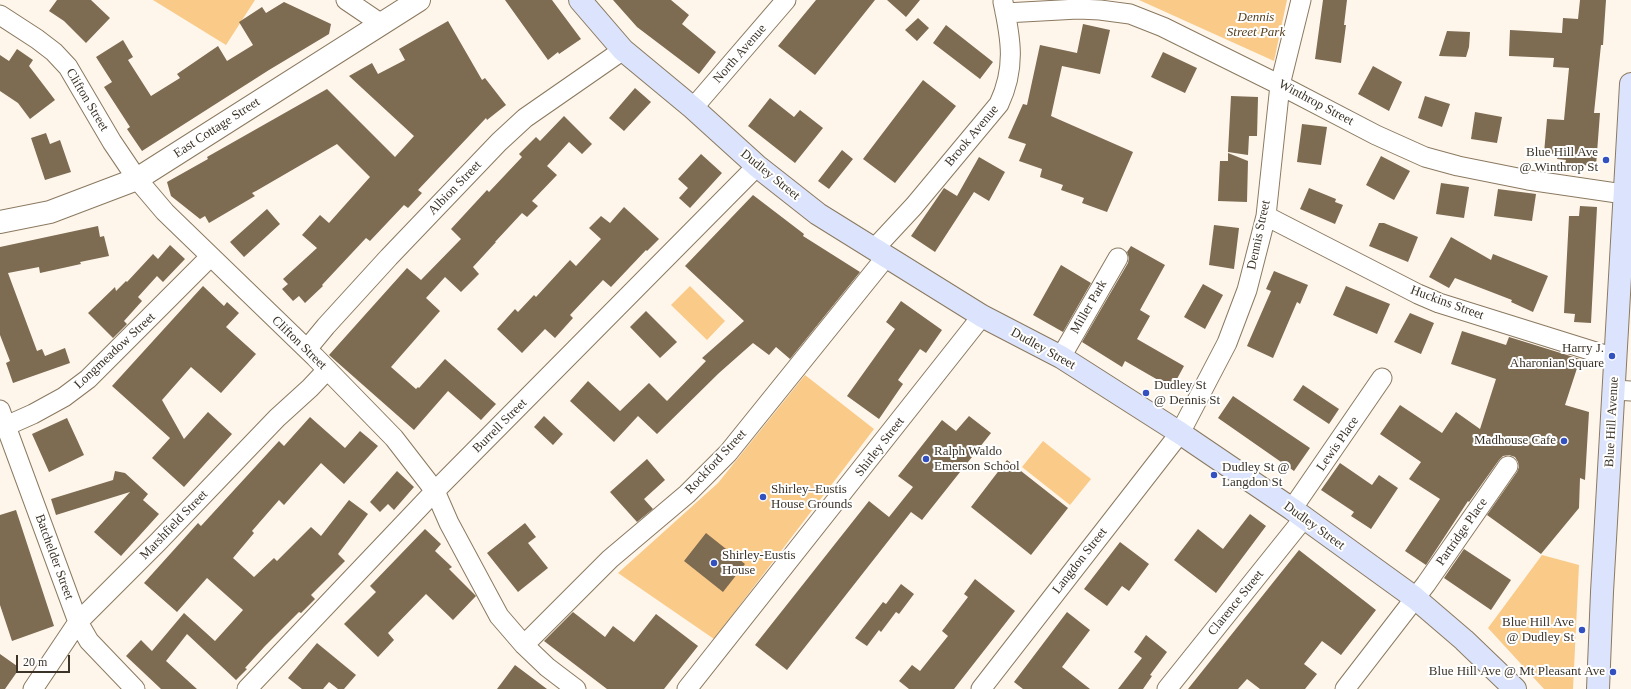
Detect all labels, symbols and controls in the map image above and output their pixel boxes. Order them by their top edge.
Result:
park label: Dennis Street Park [1227,10,1285,41]
street label: North Avenue [710,21,770,87]
street label: Clifton Street [62,66,112,134]
street label: Winthrop Street [1276,77,1356,129]
street label: East Cottage Street [171,94,263,162]
street label: Brook Avenue [942,102,1002,170]
place label: Blue Hill Ave @ Winthrop St [1519,145,1598,176]
street label: Dudley Street [737,146,803,204]
marker: Blue Hill Ave @ Winthrop St [1601,155,1611,165]
street label: Albion Street [425,158,485,218]
street label: Dennis Street [1244,199,1274,271]
street label: Miller Park [1067,277,1111,337]
street label: Huckins Street [1408,283,1486,323]
street label: Longmeadow Street [71,309,159,393]
street label: Clifton Street [268,313,330,373]
street label: Dudley Street [1008,325,1078,373]
place label: Harry J. Aharonian Square [1510,341,1604,372]
marker: Harry J. Aharonian Square [1607,351,1617,361]
street label: Blue Hill Avenue [1602,376,1622,468]
place label: Dudley St @ Dennis St [1154,378,1220,409]
marker: Dudley St @ Dennis St [1141,388,1151,398]
street label: Burrell Street [470,396,530,456]
street label: Shirley Street [852,414,908,480]
street label: Lewis Place [1313,414,1363,474]
street label: Rockford Street [682,426,750,498]
place label: Madhouse Cafe [1474,433,1556,449]
marker: Madhouse Cafe [1559,436,1569,446]
place label: Ralph Waldo Emerson School [934,444,1020,475]
marker: Ralph Waldo Emerson School [921,454,931,464]
place label: Dudley St @ Langdon St [1222,460,1290,491]
marker: Dudley St @ Langdon St [1209,470,1219,480]
place label: Shirley–Eustis House Grounds [771,482,852,513]
street label: Marshfield Street [137,487,211,563]
marker: Shirley–Eustis House Grounds [758,492,768,502]
street label: Partridge Place [1433,495,1491,569]
street label: Dudley Street [1280,499,1348,553]
street label: Batchelder Street [31,512,77,602]
street label: Langdon Street [1049,525,1111,597]
place label: Shirley-Eustis House [722,548,796,579]
marker: Shirley-Eustis House [709,558,719,568]
street label: Clarence Street [1205,567,1267,639]
place label: Blue Hill Ave @ Dudley St [1502,615,1574,646]
marker: Blue Hill Ave @ Dudley St [1577,625,1587,635]
scale bar [18,647,72,673]
text: 20 m [23,655,47,669]
place label: Blue Hill Ave @ Mt Pleasant Ave [1429,664,1605,680]
marker: Blue Hill Ave @ Mt Pleasant Ave [1608,667,1618,677]

